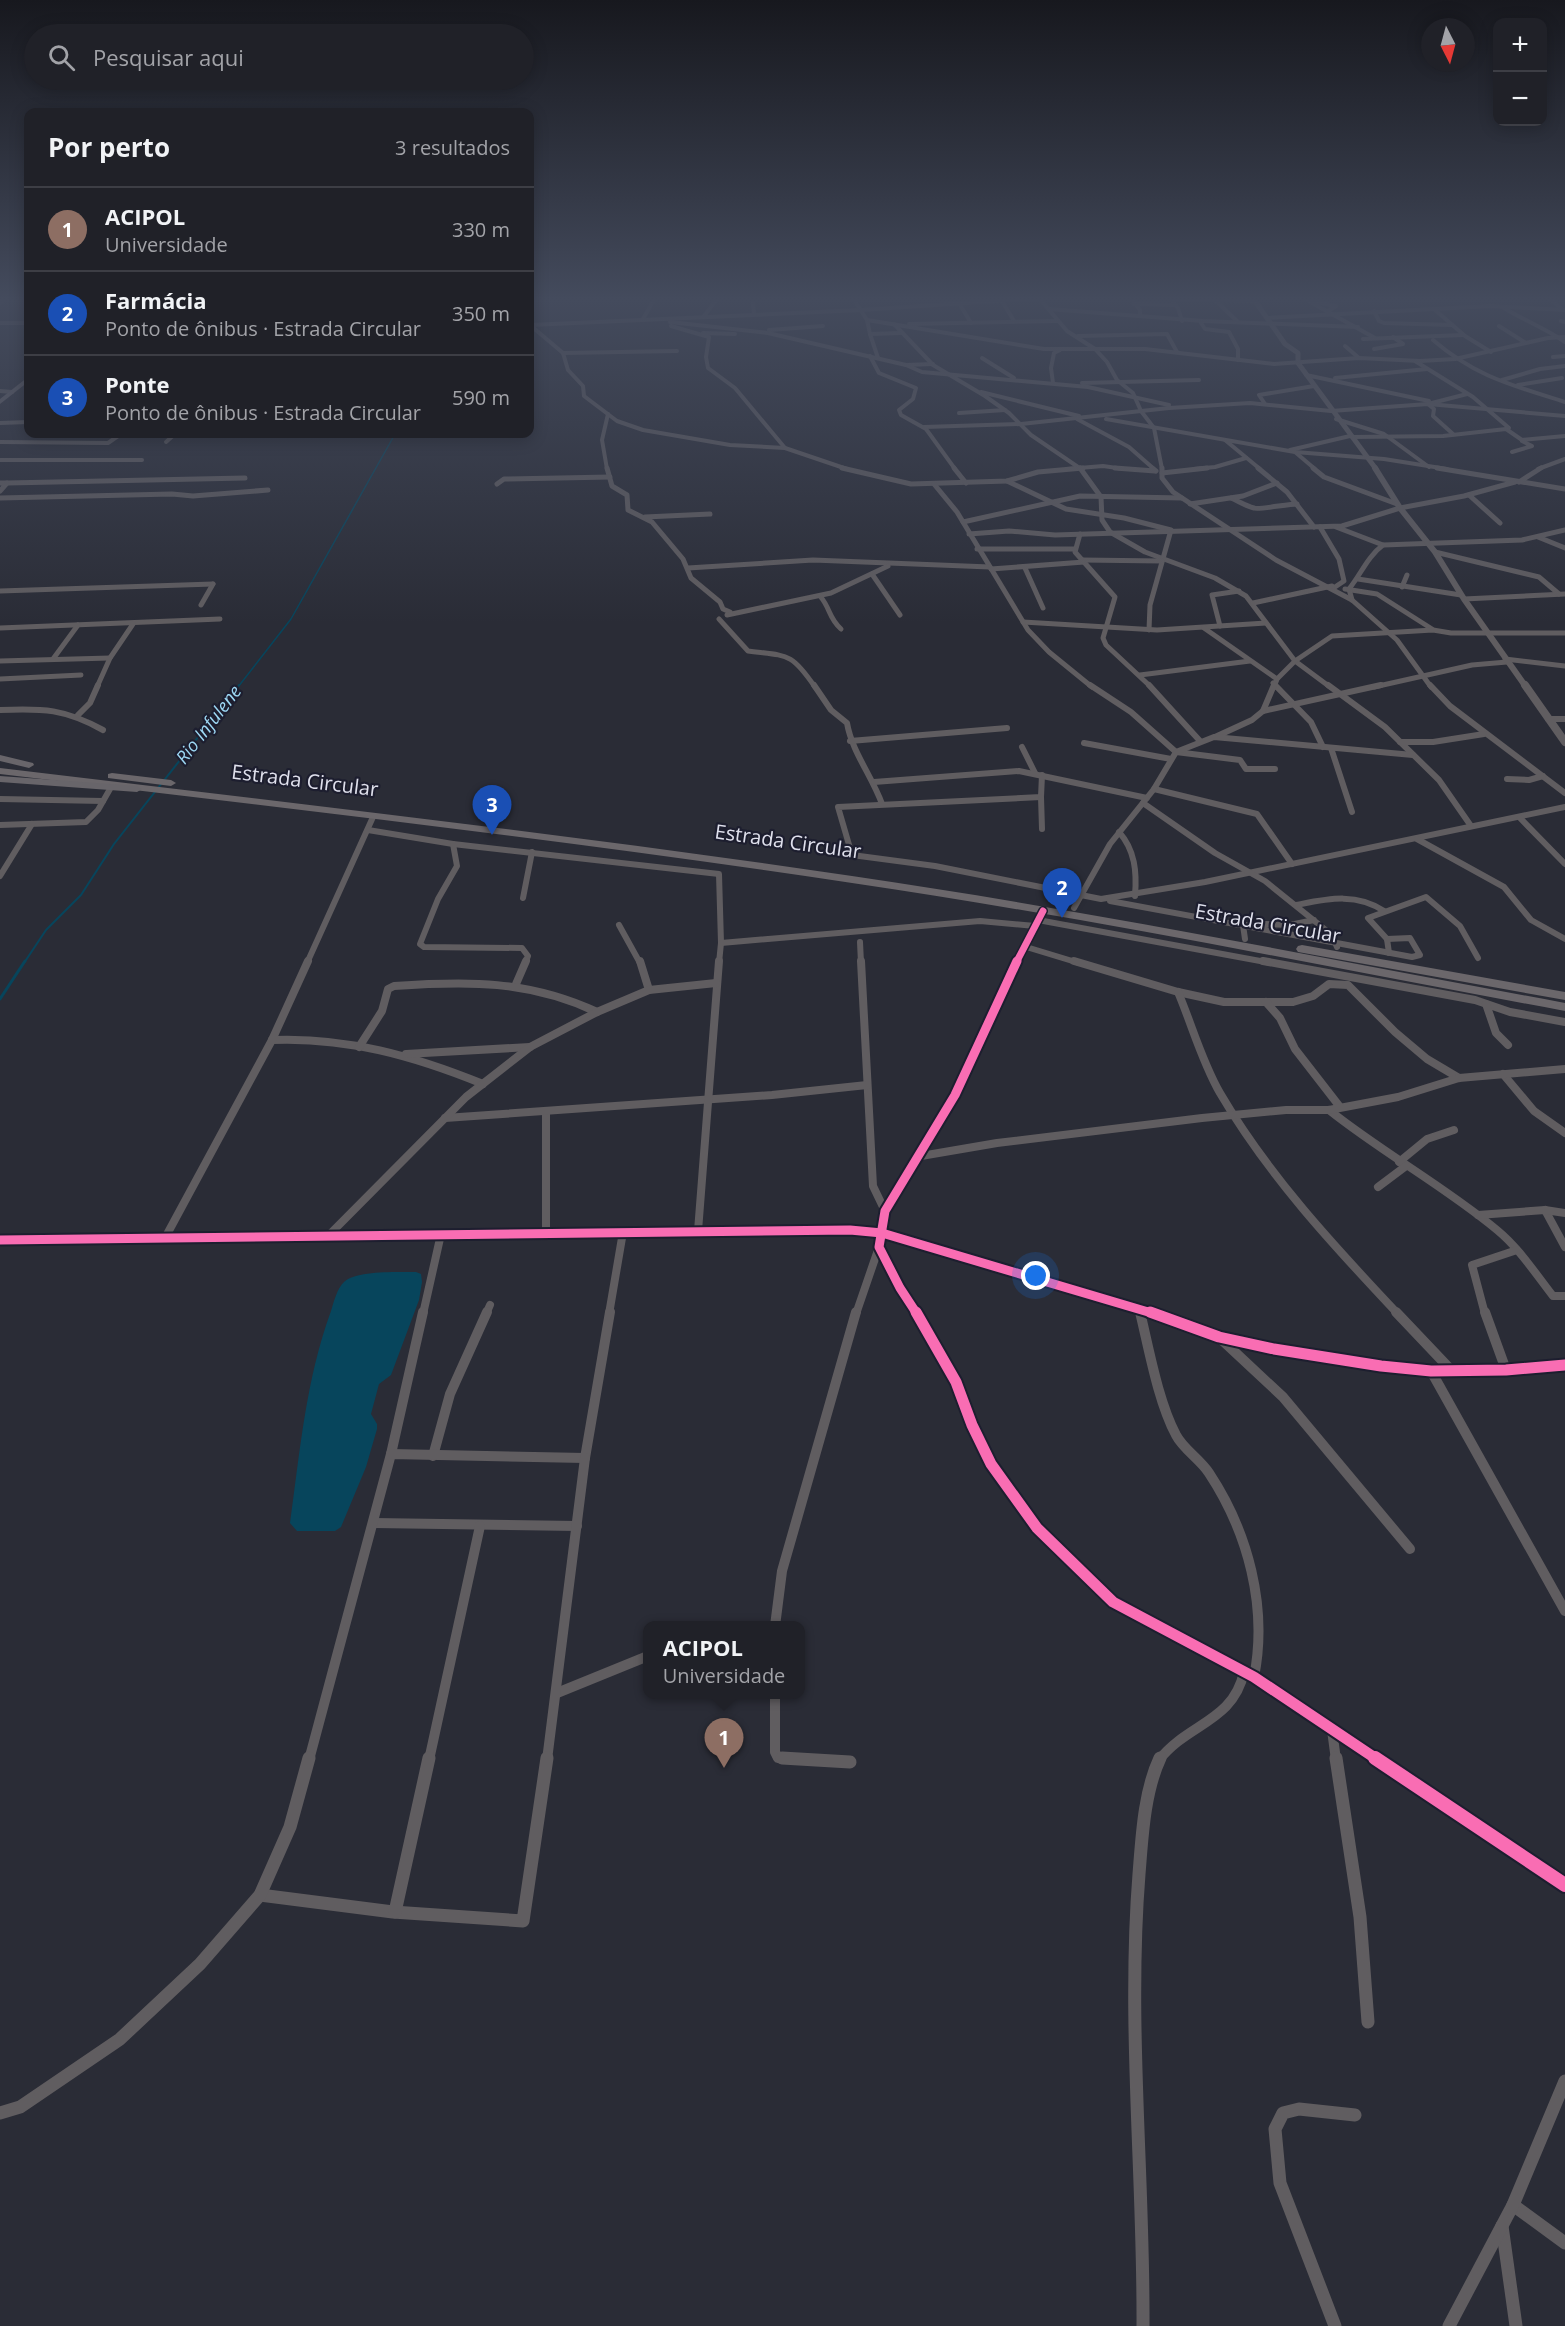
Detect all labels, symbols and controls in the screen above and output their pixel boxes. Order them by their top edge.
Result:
north arrow [1421,18,1475,72]
map controls [1493,18,1547,126]
button: + [1493,18,1547,72]
search box [24,24,534,90]
icon: search [45,41,78,74]
text: Pesquisar aqui [93,42,244,72]
button: − [1493,72,1547,126]
text: Por perto [48,129,170,165]
text: 3 resultados [395,134,510,161]
text: ACIPOL [105,201,185,231]
text: 1 [62,216,73,243]
text: 330 m [452,216,510,243]
text: Universidade [105,231,228,258]
text: Farmácia [105,285,207,315]
text: 2 [62,300,73,327]
text: 350 m [452,300,510,327]
text: Ponto de ônibus · Estrada Circular [105,315,421,342]
text: Ponte [105,369,169,399]
text: 3 [62,384,73,411]
text: 590 m [452,384,510,411]
text: Ponto de ônibus · Estrada Circular [105,399,421,426]
water label: Rio Infulene [170,680,246,768]
street label: Estrada Circular [230,758,380,802]
pin: 3 [472,786,512,835]
street label: Estrada Circular [713,817,863,865]
pin: 2 [1042,868,1082,918]
street label: Estrada Circular [1193,897,1343,949]
your location [1021,1261,1050,1290]
popup [643,1621,805,1699]
text: ACIPOL [663,1632,743,1662]
text: Universidade [663,1662,785,1689]
pin: 1 [704,1718,744,1768]

